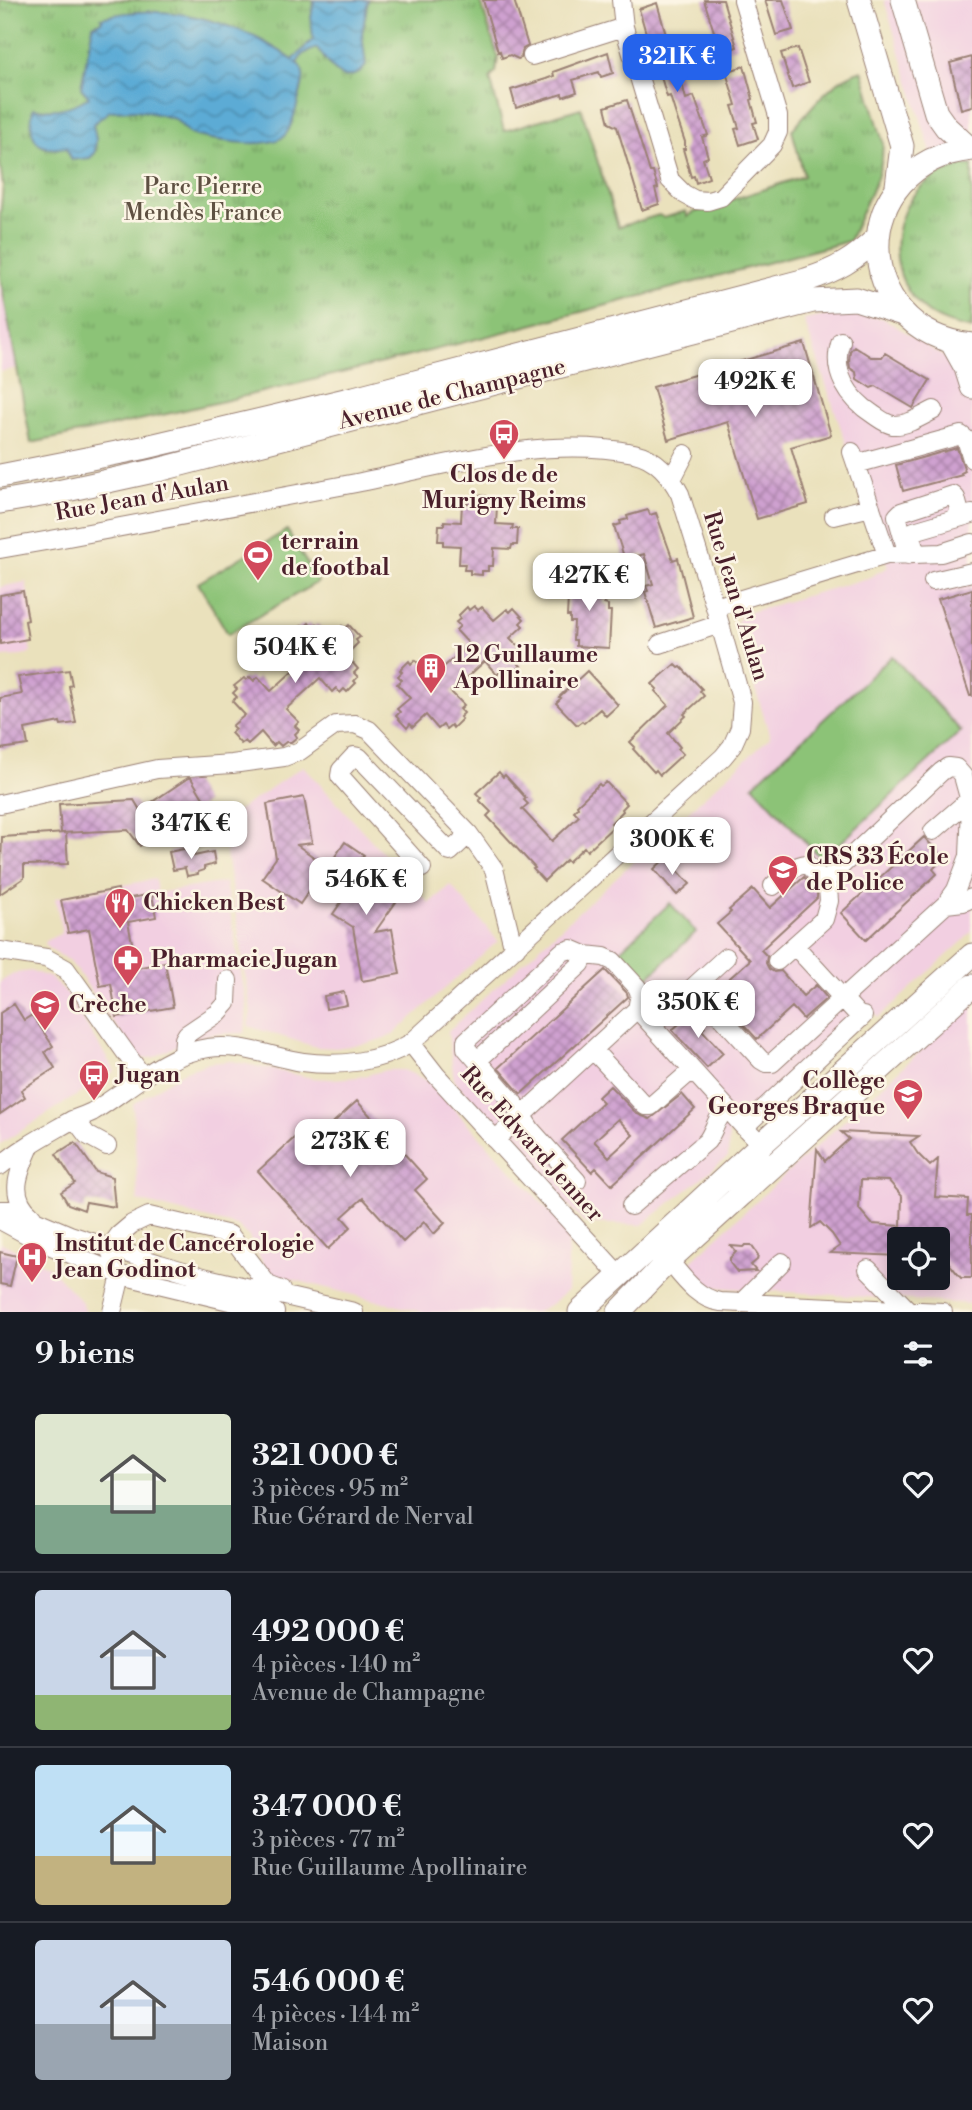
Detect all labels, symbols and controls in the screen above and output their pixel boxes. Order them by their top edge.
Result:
pin: 321K € [620,34,734,94]
text: 321K € [639,43,715,71]
park label: Parc Pierre Mendès France [124,173,282,227]
street label: Avenue de Champagne [334,352,569,436]
pin: 492K € [698,360,812,419]
text: 492K € [714,368,796,396]
bus stop icon: Clos de de Murigny Reims [487,417,521,461]
place label: Clos de de Murigny Reims [422,461,586,515]
street label: Rue Jean d'Aulan [53,469,231,527]
street label: Rue Jean d'Aulan [697,508,775,685]
place label: terrain de footbal [281,528,390,582]
sports icon: terrain de footbal [241,538,275,582]
pin: 427K € [532,554,646,613]
text: 427K € [549,562,629,590]
pin: 504K € [238,626,352,685]
text: 504K € [253,634,337,662]
place label: 12 Guillaume Apollinaire [453,641,598,695]
building icon: 12 Guillaume Apollinaire [414,651,448,695]
pin: 347K € [134,802,248,861]
text: 347K € [151,810,231,838]
pin: 300K € [615,818,729,877]
text: 300K € [630,826,714,854]
place label: CRS 33 École de Police [806,840,949,897]
school or university icon: CRS 33 École de Police [766,853,800,897]
pin: 546K € [309,858,423,917]
text: 546K € [325,866,407,894]
restaurant icon: Chicken Best [103,886,137,930]
place label: Chicken Best [143,889,285,917]
pharmacy icon: Pharmacie Jugan [111,943,145,987]
place label: Pharmacie Jugan [151,946,337,974]
pin: 350K € [641,981,755,1040]
school or university icon: Crèche [28,988,62,1032]
text: 350K € [657,989,739,1017]
place label: Crèche [68,991,147,1019]
bus stop icon: Jugan [77,1058,111,1102]
street label: Rue Edward Jenner [455,1060,609,1228]
place label: Jugan [114,1061,180,1089]
place label: Collège Georges Braque [708,1067,885,1121]
school or university icon: Collège Georges Braque [891,1077,925,1121]
pin: 273K € [293,1120,407,1179]
text: 273K € [311,1128,389,1156]
map controls [887,1227,950,1290]
button: locate [887,1227,950,1290]
place label: Institut de Cancérologie Jean Godinot [52,1230,314,1284]
hospital icon: Institut de Cancérologie Jean Godinot [15,1240,49,1284]
text: 9 biens [35,1335,135,1373]
icon: filters [899,1335,937,1373]
text: 321 000 € [252,1437,398,1475]
icon: home [91,1442,175,1526]
icon: heart [899,1465,937,1503]
text: 3 pièces · 95 m² [252,1475,408,1503]
text: Rue Gérard de Nerval [252,1503,474,1531]
text: 492 000 € [252,1613,404,1651]
icon: home [91,1618,175,1702]
icon: heart [899,1641,937,1679]
text: 4 pièces · 140 m² [252,1651,420,1679]
text: Avenue de Champagne [252,1679,485,1707]
text: 347 000 € [252,1788,402,1826]
icon: home [91,1793,175,1877]
icon: heart [899,1816,937,1854]
text: 3 pièces · 77 m² [252,1826,405,1854]
text: Rue Guillaume Apollinaire [252,1854,527,1882]
text: 546 000 € [252,1963,405,2001]
icon: home [91,1968,175,2052]
icon: heart [899,1991,937,2029]
text: 4 pièces · 144 m² [252,2001,419,2029]
text: Maison [252,2029,328,2057]

